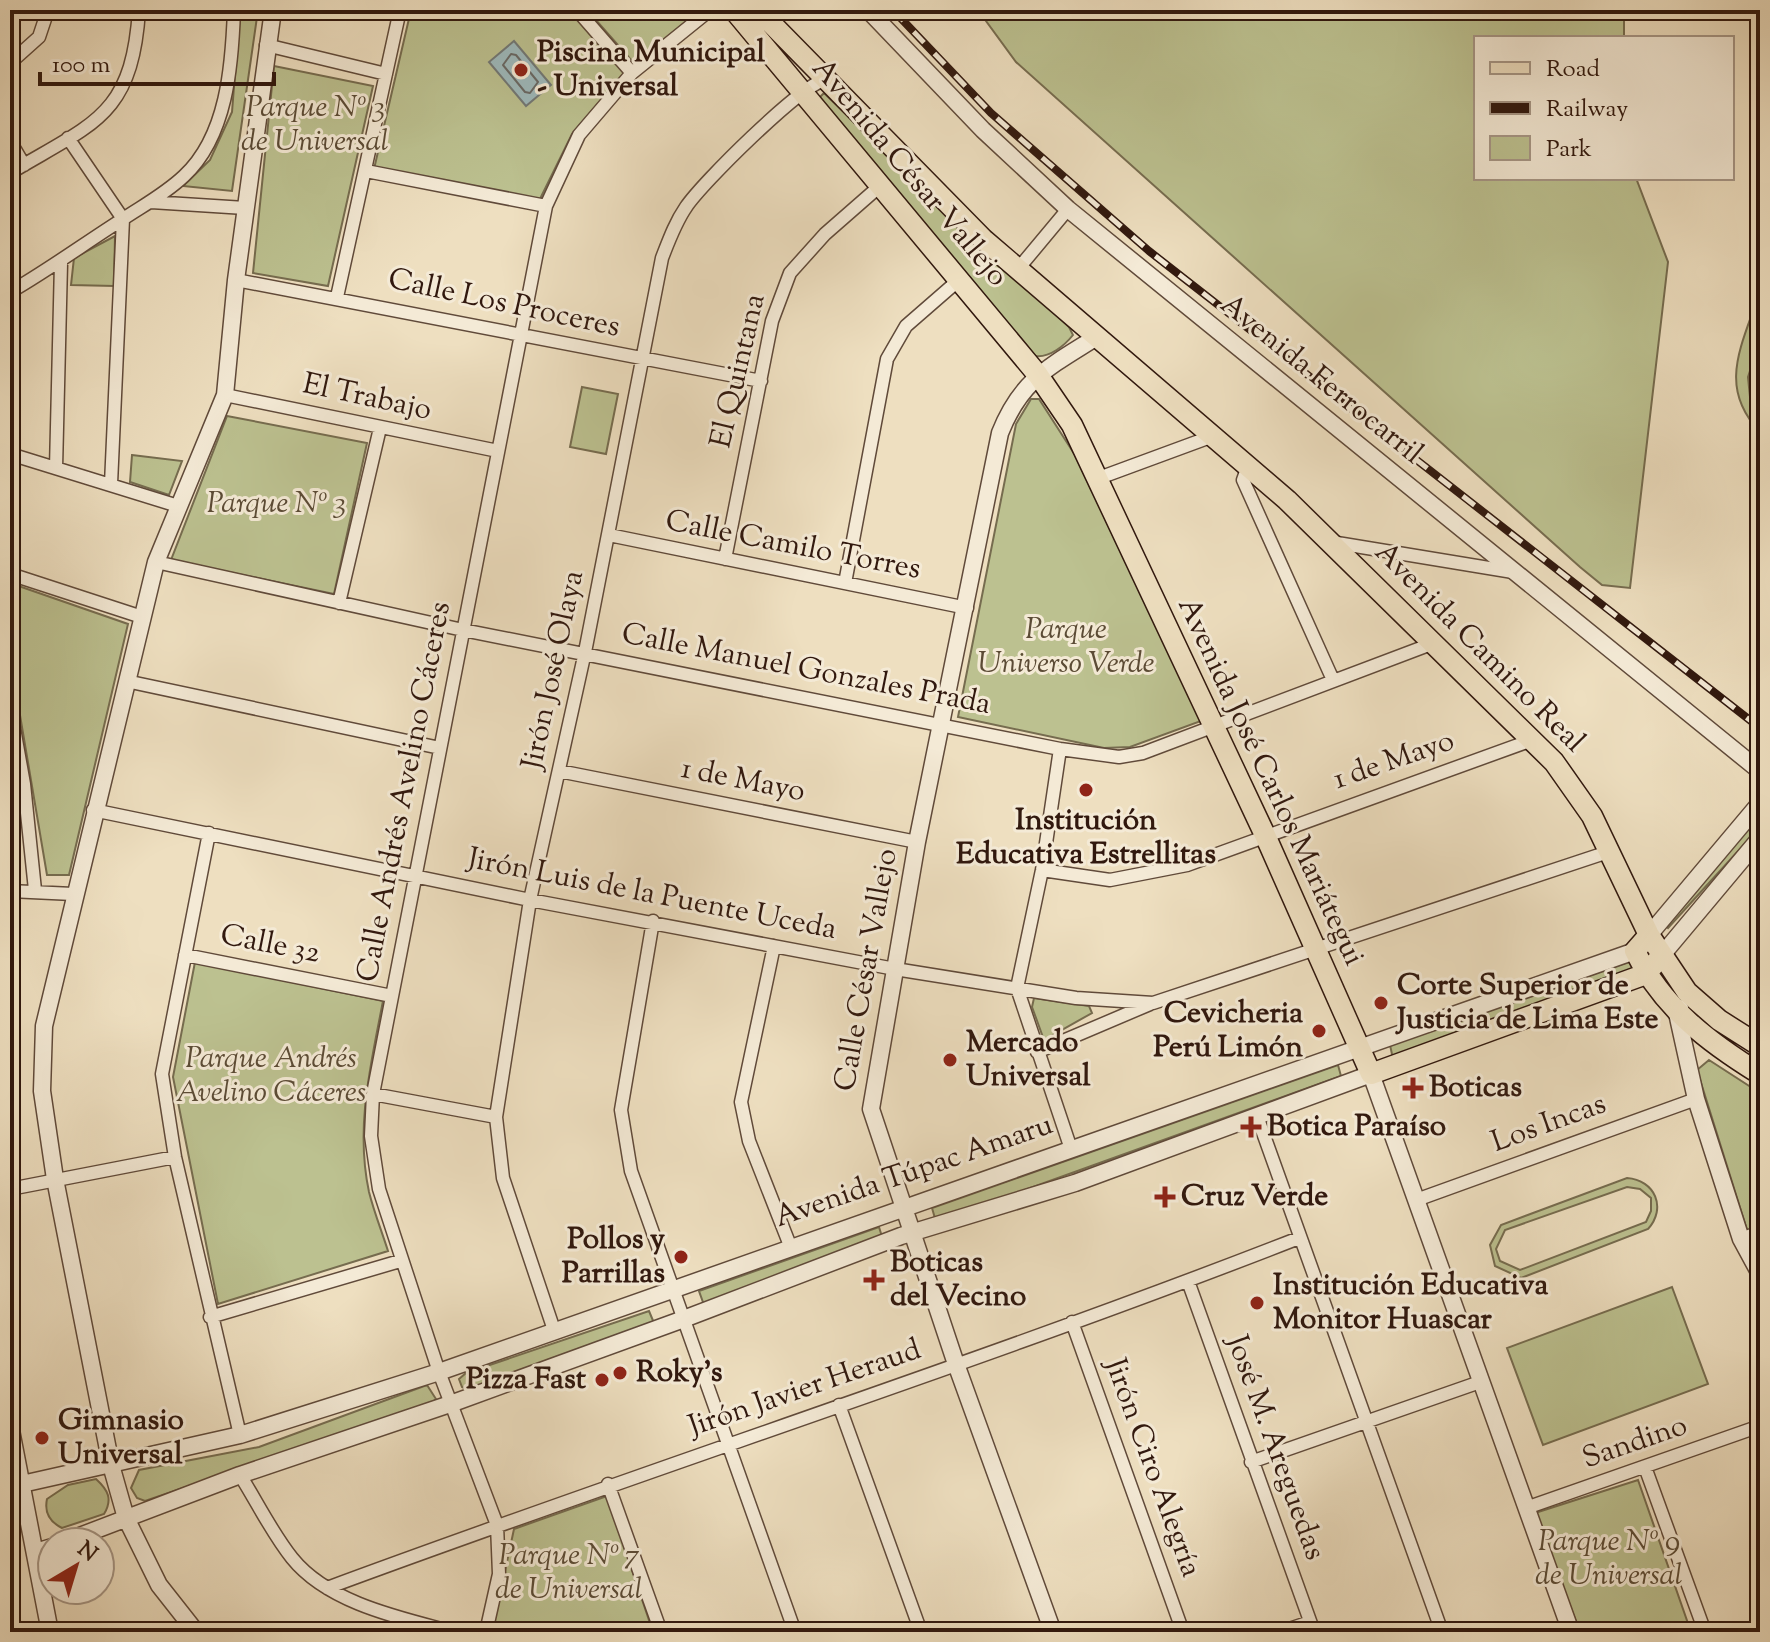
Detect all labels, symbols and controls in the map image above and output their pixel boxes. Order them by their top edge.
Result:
place label: Piscina Municipal - Universal [537,32,766,109]
scale bar [40,36,274,86]
legend [1474,36,1734,180]
text: 100 m [52,49,110,83]
street label: Avenida César Vallejo [801,50,1017,296]
text: Road [1546,53,1600,87]
marker: Piscina Municipal - Universal [512,61,530,79]
park label: Parque Nº 3 de Universal [241,87,389,164]
text: Railway [1546,93,1628,127]
text: Park [1546,133,1592,167]
street label: Calle Los Proceres [384,258,624,350]
street label: Avenida Ferrocarril [1210,285,1432,475]
street label: El Quintana [700,290,778,452]
street label: El Trabajo [299,363,435,433]
park label: Parque Nº 3 [207,483,345,526]
street label: Calle Camilo Torres [662,500,924,592]
street label: Avenida Camino Real [1364,533,1594,763]
street label: Jirón José Olaya [512,566,596,775]
street label: Avenida José Carlos Mariátegui [1166,591,1374,973]
street label: Calle Andrés Avelino Cáceres [347,598,463,986]
park label: Parque Universo Verde [977,609,1155,686]
street label: Calle Manuel Gonzales Prada [618,613,994,727]
street label: 1 de Mayo [1328,720,1460,802]
street label: 1 de Mayo [677,748,809,814]
marker: Institución Educativa Estrellitas [1077,781,1095,799]
place label: Institución Educativa Estrellitas [956,800,1216,877]
street label: Jirón Luis de la Puente Uceda [462,838,840,952]
street label: Calle César Vallejo [824,845,910,1095]
street label: Calle 32 [217,914,323,976]
place label: Corte Superior de Justicia de Lima Este [1395,965,1659,1042]
place label: Cevicheria Perú Limón [1153,993,1303,1070]
marker: Corte Superior de Justicia de Lima Este [1372,994,1390,1012]
place label: Mercado Universal [966,1022,1091,1099]
marker: Cevicheria Perú Limón [1310,1022,1328,1040]
park label: Parque Andrés Avelino Cáceres [176,1038,366,1115]
marker: Mercado Universal [941,1051,959,1069]
place label: Boticas [1429,1067,1522,1110]
marker: Boticas [1404,1079,1422,1097]
street label: Los Incas [1486,1083,1612,1165]
street label: Avenida Túpac Amaru [769,1104,1059,1240]
place label: Botica Paraíso [1267,1106,1446,1149]
marker: Botica Paraíso [1242,1118,1260,1136]
place label: Cruz Verde [1181,1176,1328,1219]
marker: Cruz Verde [1156,1188,1174,1206]
place label: Pollos y Parrillas [562,1219,665,1296]
place label: Boticas del Vecino [890,1242,1026,1319]
marker: Pollos y Parrillas [672,1248,690,1266]
place label: Institución Educativa Monitor Huascar [1273,1265,1548,1342]
marker: Boticas del Vecino [865,1271,883,1289]
marker: Institución Educativa Monitor Huascar [1248,1294,1266,1312]
street label: José M. Areguedas [1214,1328,1336,1566]
street label: Jirón Javier Heraud [681,1329,927,1450]
street label: Jirón Ciro Alegría [1092,1351,1212,1583]
place label: Roky's [636,1352,723,1395]
place label: Pizza Fast [466,1359,587,1402]
marker: Roky's [611,1364,629,1382]
marker: Pizza Fast [593,1371,611,1389]
place label: Gimnasio Universal [58,1400,184,1477]
street label: Sandino [1577,1405,1693,1481]
marker: Gimnasio Universal [33,1429,51,1447]
park label: Parque Nº 9 de Universal [1535,1521,1683,1598]
north arrow [36,1526,116,1606]
text: N [70,1535,104,1571]
park label: Parque Nº 7 de Universal [495,1535,643,1612]

